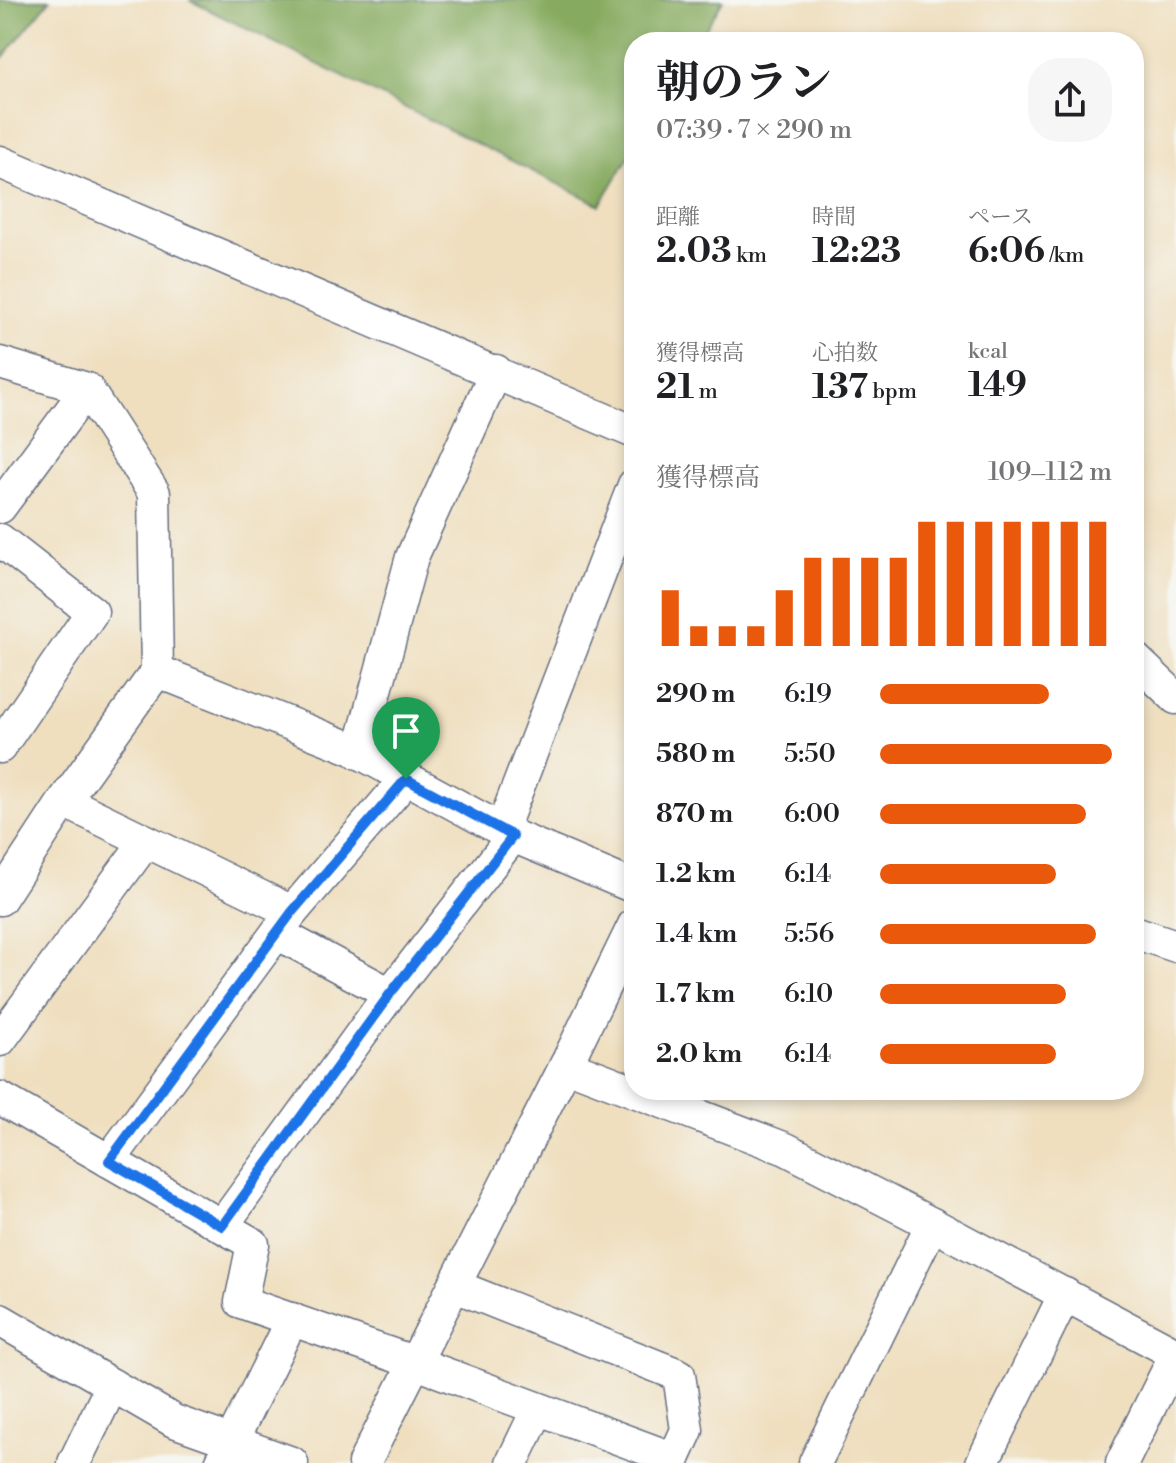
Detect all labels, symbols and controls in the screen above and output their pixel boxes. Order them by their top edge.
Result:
text: 朝のラン [656,56,832,111]
button: share [1028,58,1112,142]
text: 07:39 · 7 × 290 m [656,114,852,146]
text: 距離 [656,204,700,231]
text: 時間 [812,204,856,231]
text: ペース [968,204,1033,231]
text: 2.03 [656,231,732,273]
text: 12:23 [812,231,901,273]
text: 6:06 [968,231,1045,273]
text: km [732,242,767,269]
text: /km [1045,242,1084,269]
text: kcal [968,338,1008,365]
text: 獲得標高 [656,340,744,367]
text: 心拍数 [812,340,878,367]
text: 149 [968,365,1027,407]
text: 21 [656,367,694,409]
text: 137 [812,367,868,409]
text: m [694,378,718,405]
text: bpm [868,378,917,405]
text: 109–112 m [988,456,1112,488]
text: 獲得標高 [656,462,760,494]
text: 290 m [656,678,735,710]
text: 6:19 [784,678,832,710]
pin [372,697,440,779]
icon: arrive [384,709,428,753]
text: 580 m [656,738,735,770]
text: 5:50 [784,738,836,770]
text: 870 m [656,798,733,830]
text: 6:00 [784,798,840,830]
text: 1.2 km [656,858,736,890]
text: 6:14 [784,858,831,890]
text: 1.4 km [656,918,737,950]
text: 5:56 [784,918,834,950]
text: 1.7 km [656,978,735,1010]
text: 6:10 [784,978,833,1010]
text: 2.0 km [656,1038,742,1070]
text: 6:14 [784,1038,831,1070]

